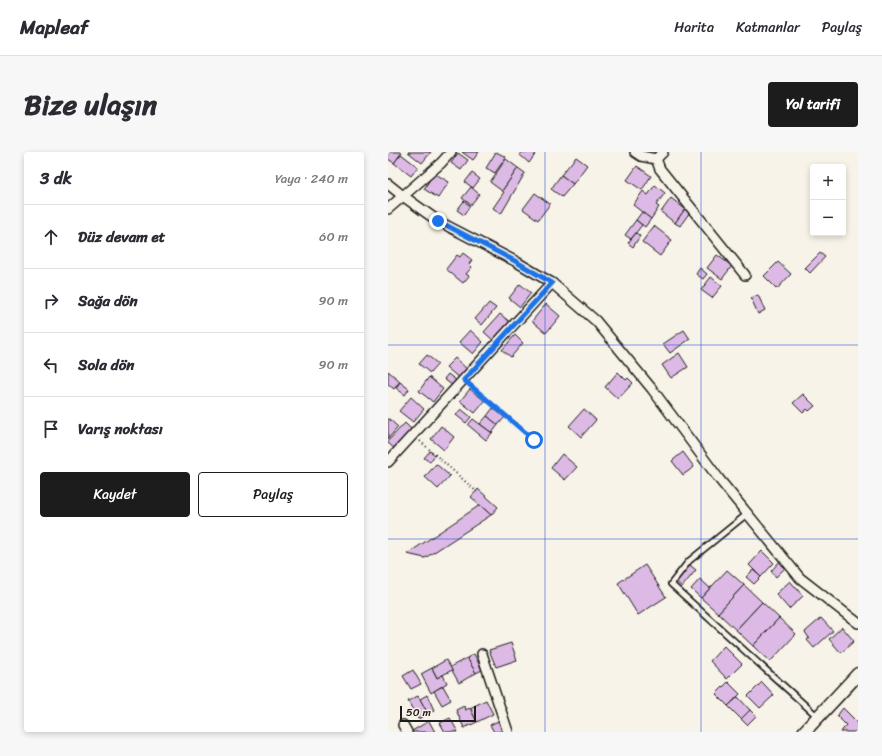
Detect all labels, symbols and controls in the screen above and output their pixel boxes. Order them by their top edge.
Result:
text: Mapleaf [20,11,88,44]
text: Harita [674,15,714,40]
text: Katmanlar [736,15,800,40]
text: Paylaş [822,15,862,40]
text: Bize ulaşın [24,80,157,129]
button: Yol tarifi [768,82,858,127]
text: 3 dk [40,163,72,193]
map controls [810,164,846,236]
button: + [810,164,846,200]
text: Yaya · 240 m [275,167,348,190]
button: − [810,200,846,236]
route end [429,212,447,230]
text: Düz devam et [78,224,165,250]
text: 60 m [319,225,348,248]
icon: ahead [40,226,62,248]
text: Sağa dön [78,288,138,314]
text: 90 m [318,289,348,312]
icon: right [40,290,62,312]
text: Sola dön [78,352,134,378]
text: 90 m [318,353,348,376]
icon: left [40,354,62,376]
text: Varış noktası [78,416,163,442]
icon: arrive [40,418,62,440]
route start [525,431,543,449]
button: Kaydet [40,472,190,517]
button: Paylaş [198,472,348,517]
text: 50 m [406,703,431,722]
scale bar [400,704,476,723]

